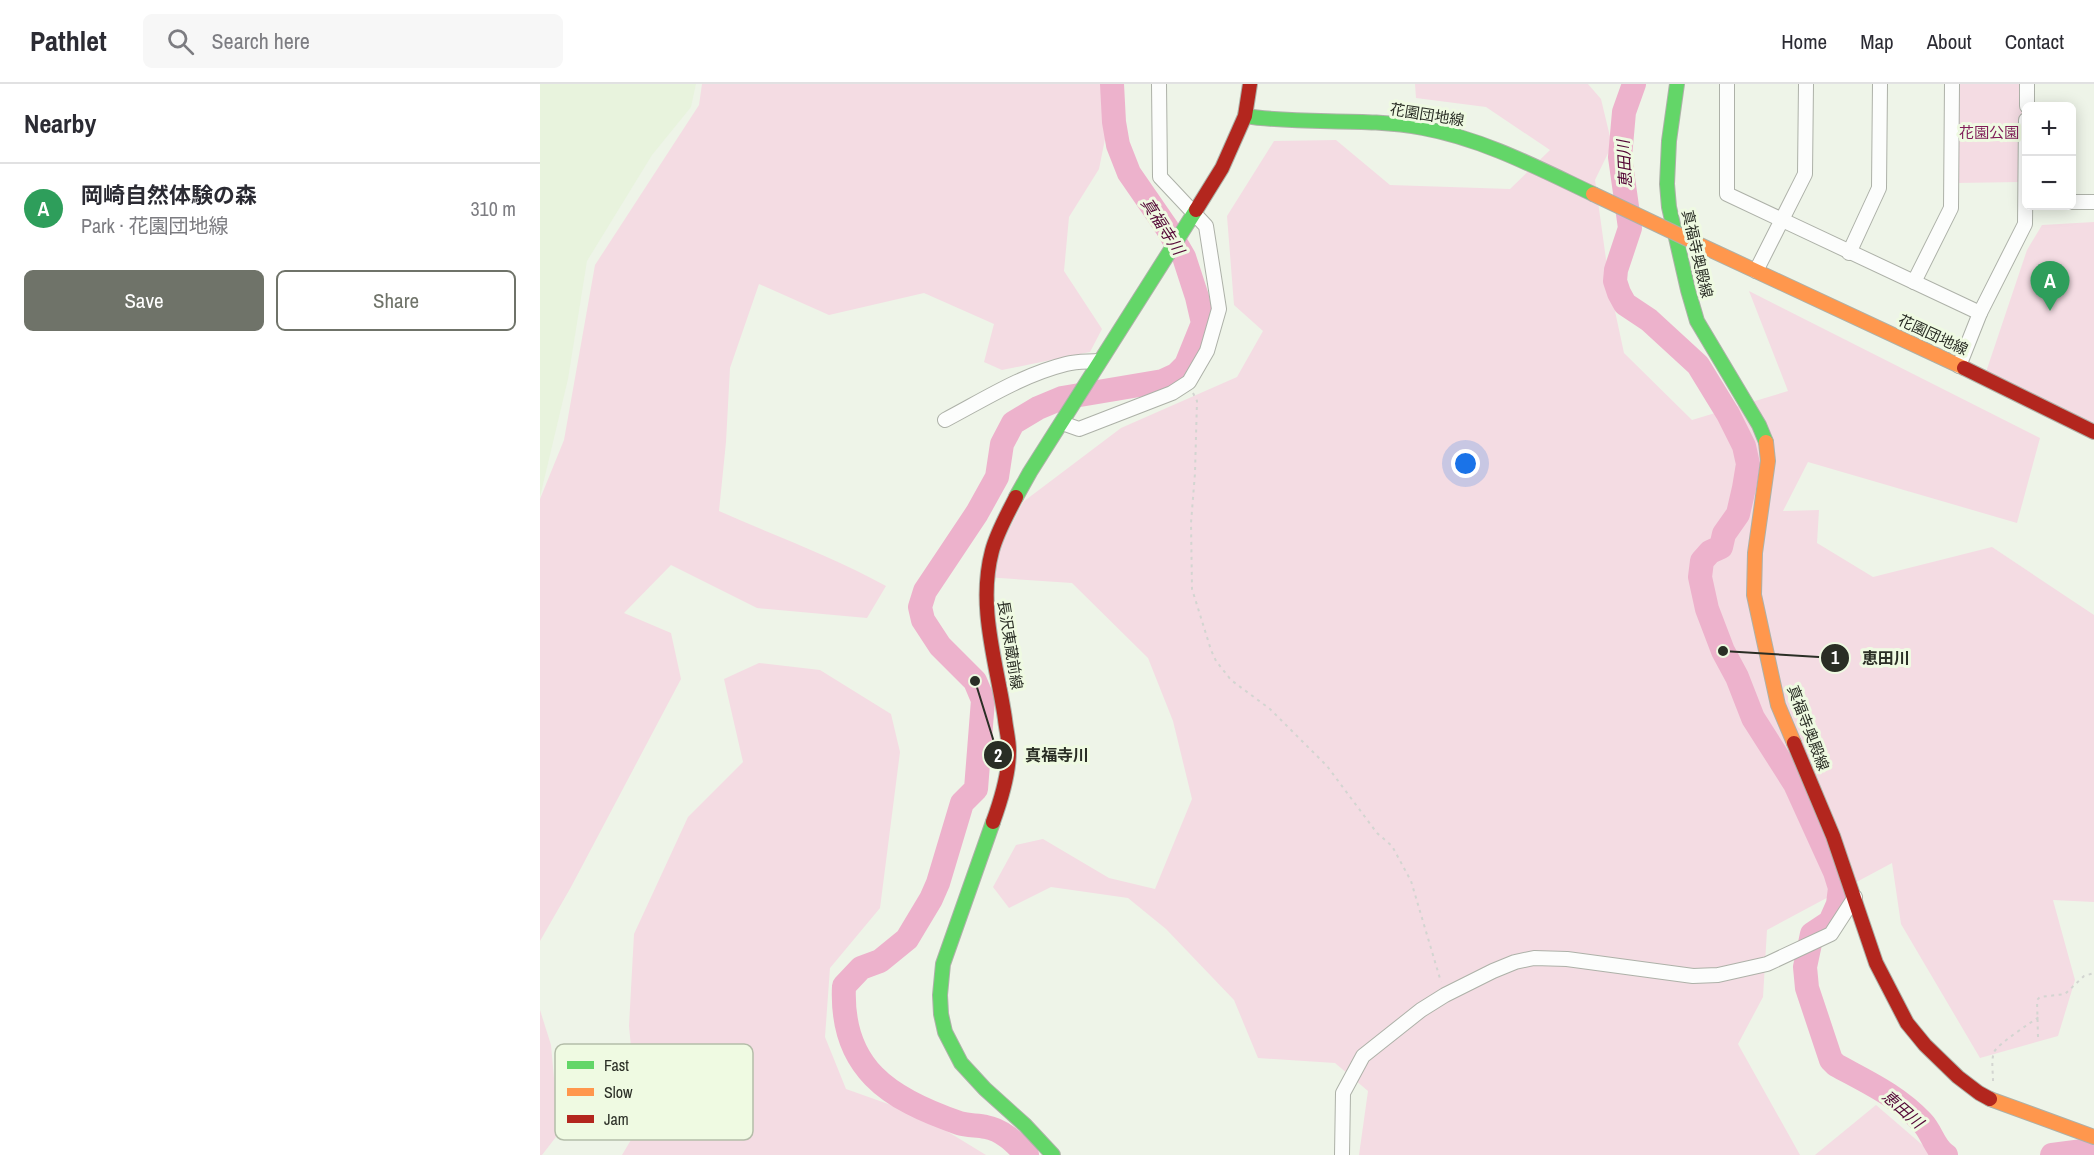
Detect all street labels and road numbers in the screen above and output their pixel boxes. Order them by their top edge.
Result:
street label: 花園団地線 [1388,98,1466,131]
street label: 真福寺奥殿線 [1677,208,1718,300]
street label: 花園団地線 [1895,309,1972,360]
street label: 長沢東蔵前線 [993,599,1028,691]
street label: 真福寺奥殿線 [1783,682,1834,774]

